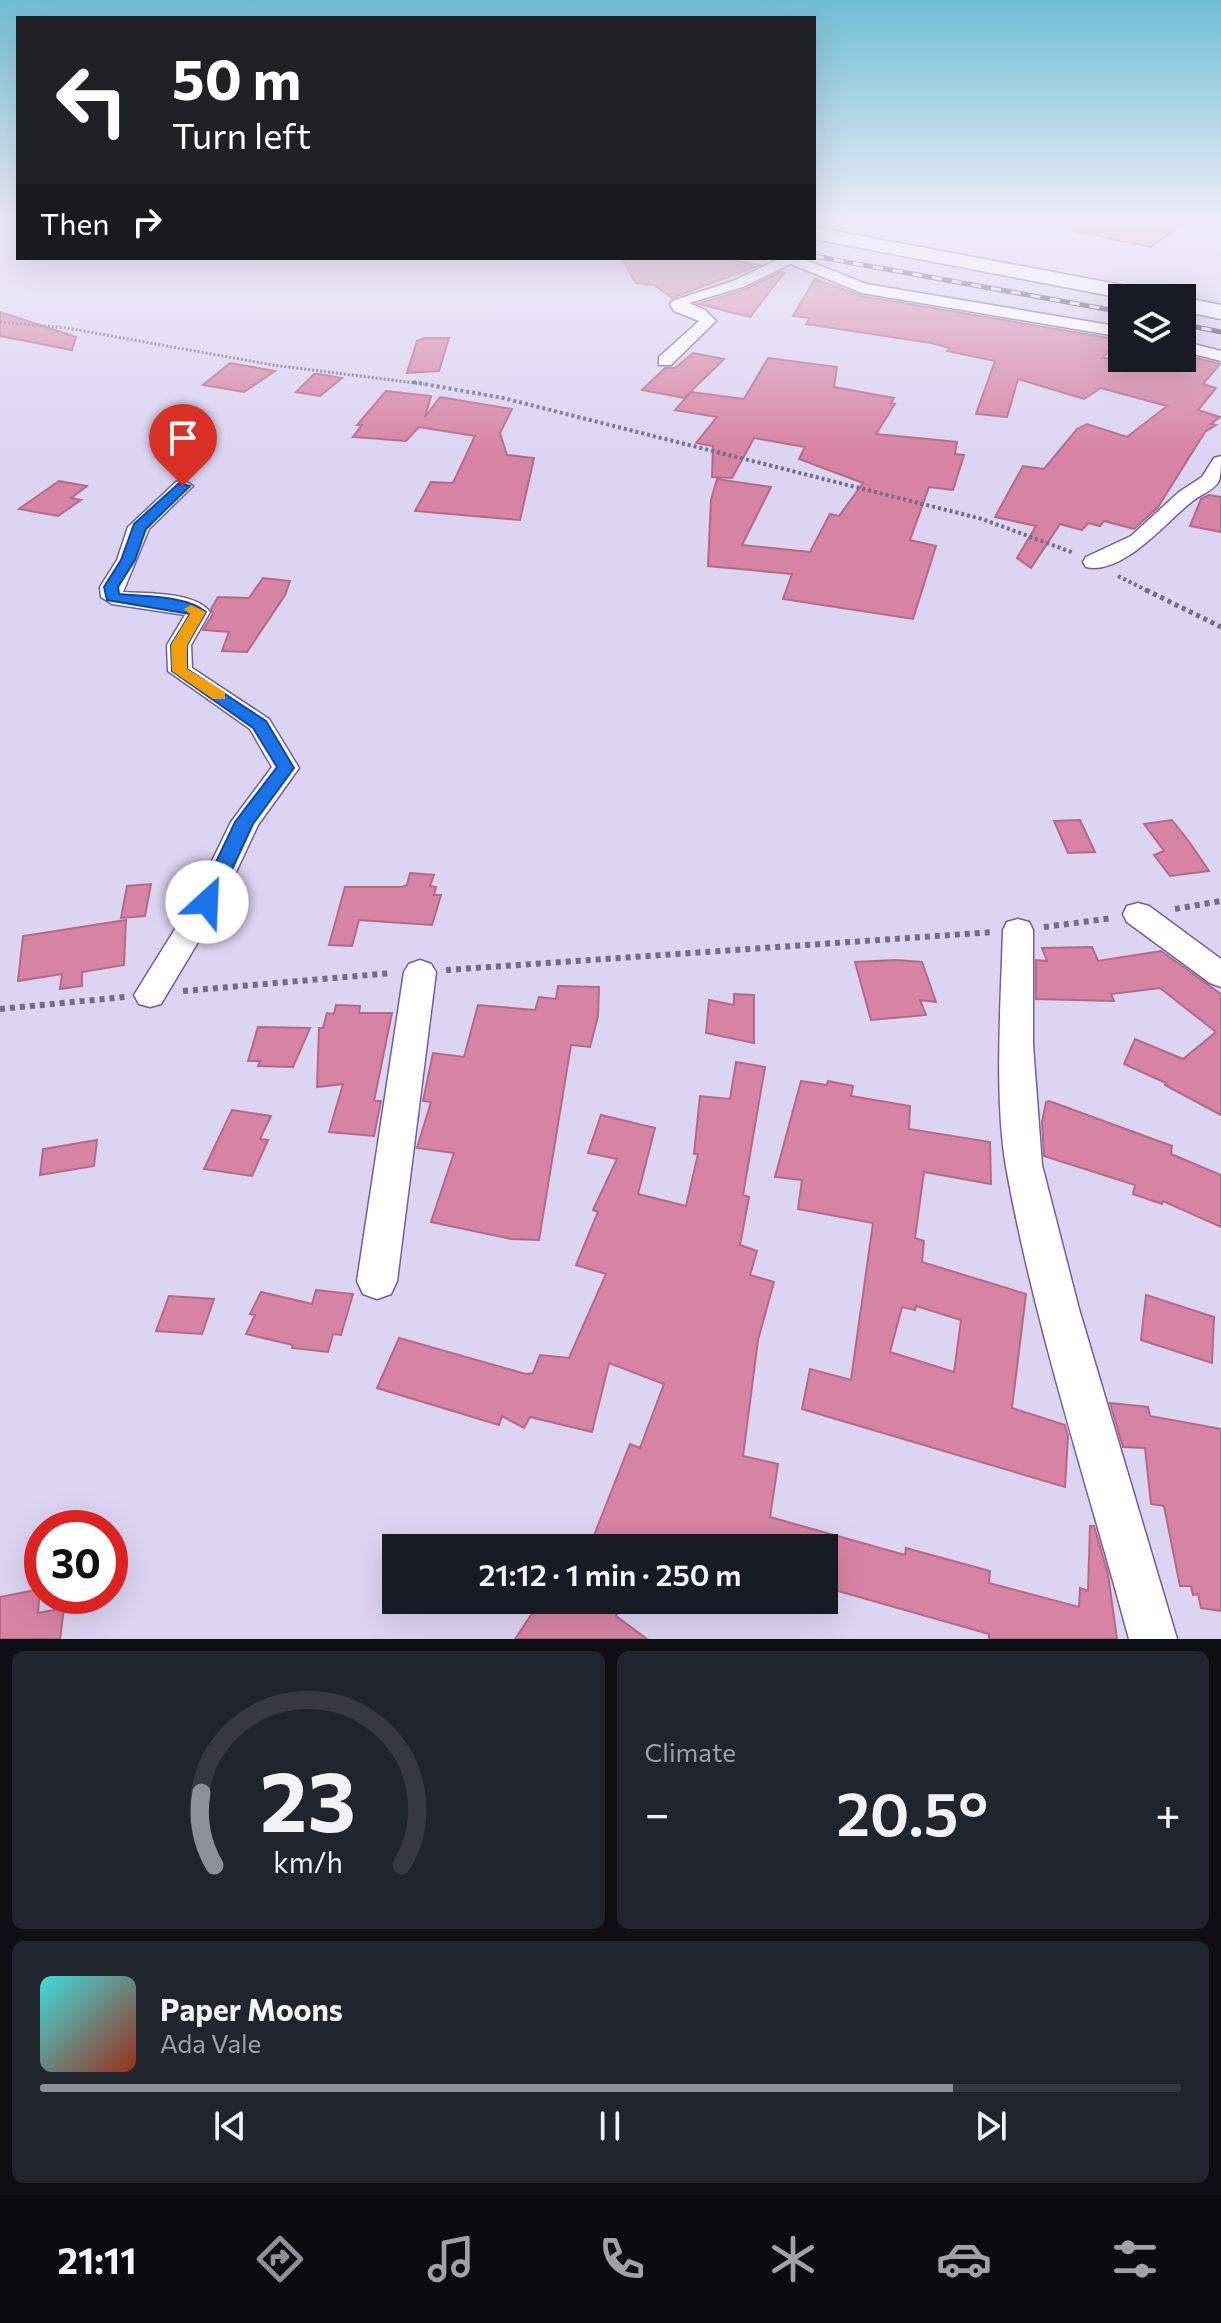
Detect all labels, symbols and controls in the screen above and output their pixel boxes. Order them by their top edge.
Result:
text: 50 m [172,43,301,112]
icon: left [40,48,144,152]
text: Turn left [172,112,311,156]
icon: right [125,200,169,244]
text: Then [40,204,109,241]
map controls [1108,284,1196,372]
button: layers [1108,284,1196,372]
pin [149,404,217,486]
icon: arrive [161,416,205,460]
position arrow [165,860,249,944]
speed limit sign: 30 [24,1510,128,1614]
text: 21:12 · 1 min · 250 m [478,1555,742,1592]
text: Climate [645,1736,736,1767]
text: 23 [260,1747,356,1849]
text: 20.5° [836,1775,988,1848]
text: − [645,1785,670,1839]
text: + [1155,1785,1181,1839]
text: km/h [273,1844,343,1879]
text: Paper Moons [160,1990,343,2027]
text: Ada Vale [160,2027,261,2058]
icon: previous [208,2104,252,2148]
icon: pause [588,2104,632,2148]
icon: next [969,2104,1013,2148]
icon: directions [252,2231,308,2287]
icon: music [423,2231,479,2287]
icon: phone [594,2231,650,2287]
icon: climate [765,2231,821,2287]
icon: car [936,2231,992,2287]
icon: filters [1107,2231,1163,2287]
text: 21:11 [58,2237,136,2281]

